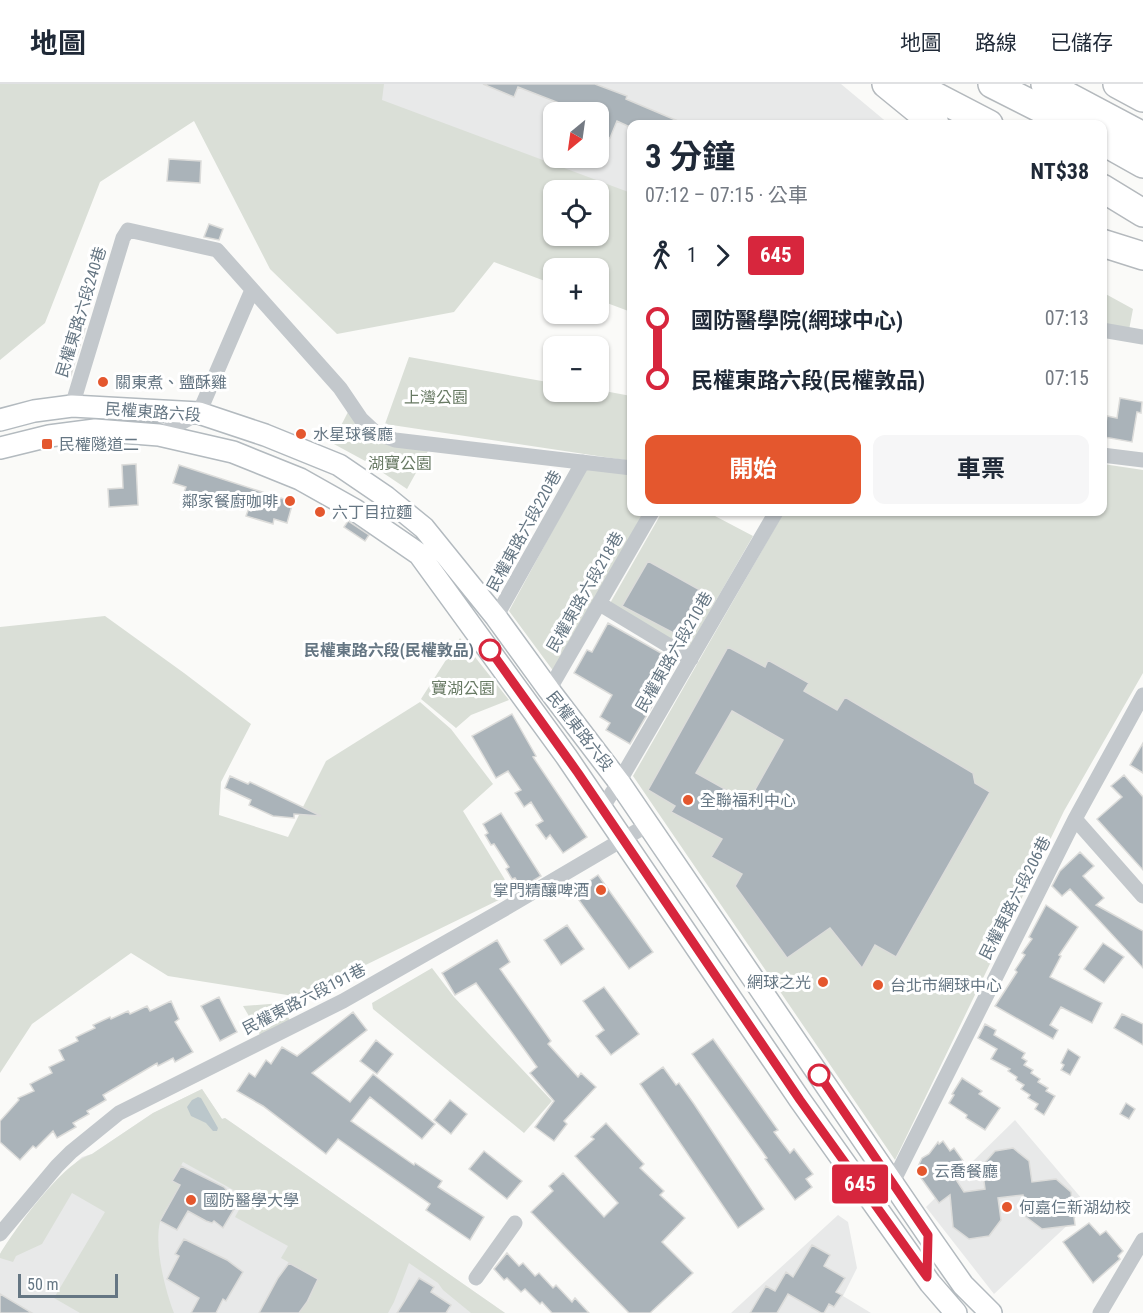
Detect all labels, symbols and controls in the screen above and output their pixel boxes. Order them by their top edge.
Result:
text: 地圖 [30,27,86,60]
text: 地圖 [900,31,942,55]
text: 路線 [975,31,1017,55]
text: 已儲存 [1050,31,1113,55]
north arrow [543,102,609,168]
map controls [543,102,609,402]
text: 3 分鐘 [645,137,735,176]
text: NT$38 [1031,159,1089,184]
button: locate [543,180,609,246]
text: 07:12 – 07:15 · 公車 [645,183,808,207]
icon: walk [645,239,678,272]
icon: forward [706,239,739,272]
text: 1 [687,243,697,267]
text: 645 [760,243,792,267]
street label: 民權東路六段240巷 [52,244,110,380]
button: + [543,258,609,324]
text: 07:13 [1045,306,1089,330]
text: 國防醫學院(網球中心) [691,308,903,333]
button: − [543,336,609,402]
text: 07:15 [1045,366,1089,390]
text: 民權東路六段(民權敦品) [691,368,925,393]
place label: 關東煮、鹽酥雞 [115,373,227,392]
marker: 關東煮、鹽酥雞 [96,375,110,389]
park label: 上灣公園 [404,388,468,407]
street label: 民權東路六段 [104,399,202,425]
place label: 水星球餐廳 [313,425,393,444]
marker: 水星球餐廳 [294,427,308,441]
place label: 民權隧道二 [59,435,139,454]
button: 開始 [645,435,861,504]
button: 車票 [873,435,1089,504]
marker: 民權隧道二 [40,437,54,451]
park label: 湖寶公園 [368,454,432,473]
street label: 民權東路六段220巷 [483,467,565,595]
place label: 鄰家餐廚咖啡 [182,492,278,511]
marker: 鄰家餐廚咖啡 [283,494,297,508]
place label: 六丁目拉麵 [332,503,412,522]
marker: 六丁目拉麵 [313,505,327,519]
street label: 民權東路六段218巷 [543,528,627,656]
street label: 民權東路六段210巷 [632,588,716,716]
marker: 民權東路六段(民權敦品) [479,639,501,661]
place label: 民權東路六段(民權敦品) [304,641,474,660]
park label: 寶湖公園 [431,679,495,698]
street label: 民權東路六段 [543,687,617,775]
place label: 全聯福利中心 [700,791,796,810]
marker: 全聯福利中心 [681,793,695,807]
street label: 民權東路六段206巷 [976,833,1054,963]
place label: 掌門精釀啤酒 [493,881,589,900]
marker: 掌門精釀啤酒 [594,883,608,897]
street label: 民權東路六段191巷 [239,960,369,1038]
place label: 網球之光 [747,973,811,992]
marker: 網球之光 [816,975,830,989]
place label: 台北市網球中心 [890,976,1002,995]
marker: 台北市網球中心 [871,978,885,992]
unlabelled marker [808,1064,830,1086]
place label: 云喬餐廳 [934,1162,998,1181]
line badge: 645 [826,1164,894,1204]
marker: 云喬餐廳 [915,1164,929,1178]
text: 645 [844,1172,876,1196]
place label: 國防醫學大學 [203,1191,299,1210]
marker: 國防醫學大學 [184,1193,198,1207]
place label: 何嘉仁新湖幼校 [1019,1198,1131,1217]
marker: 何嘉仁新湖幼校 [1000,1200,1014,1214]
scale bar [18,1271,118,1298]
text: 50 m [27,1275,59,1294]

